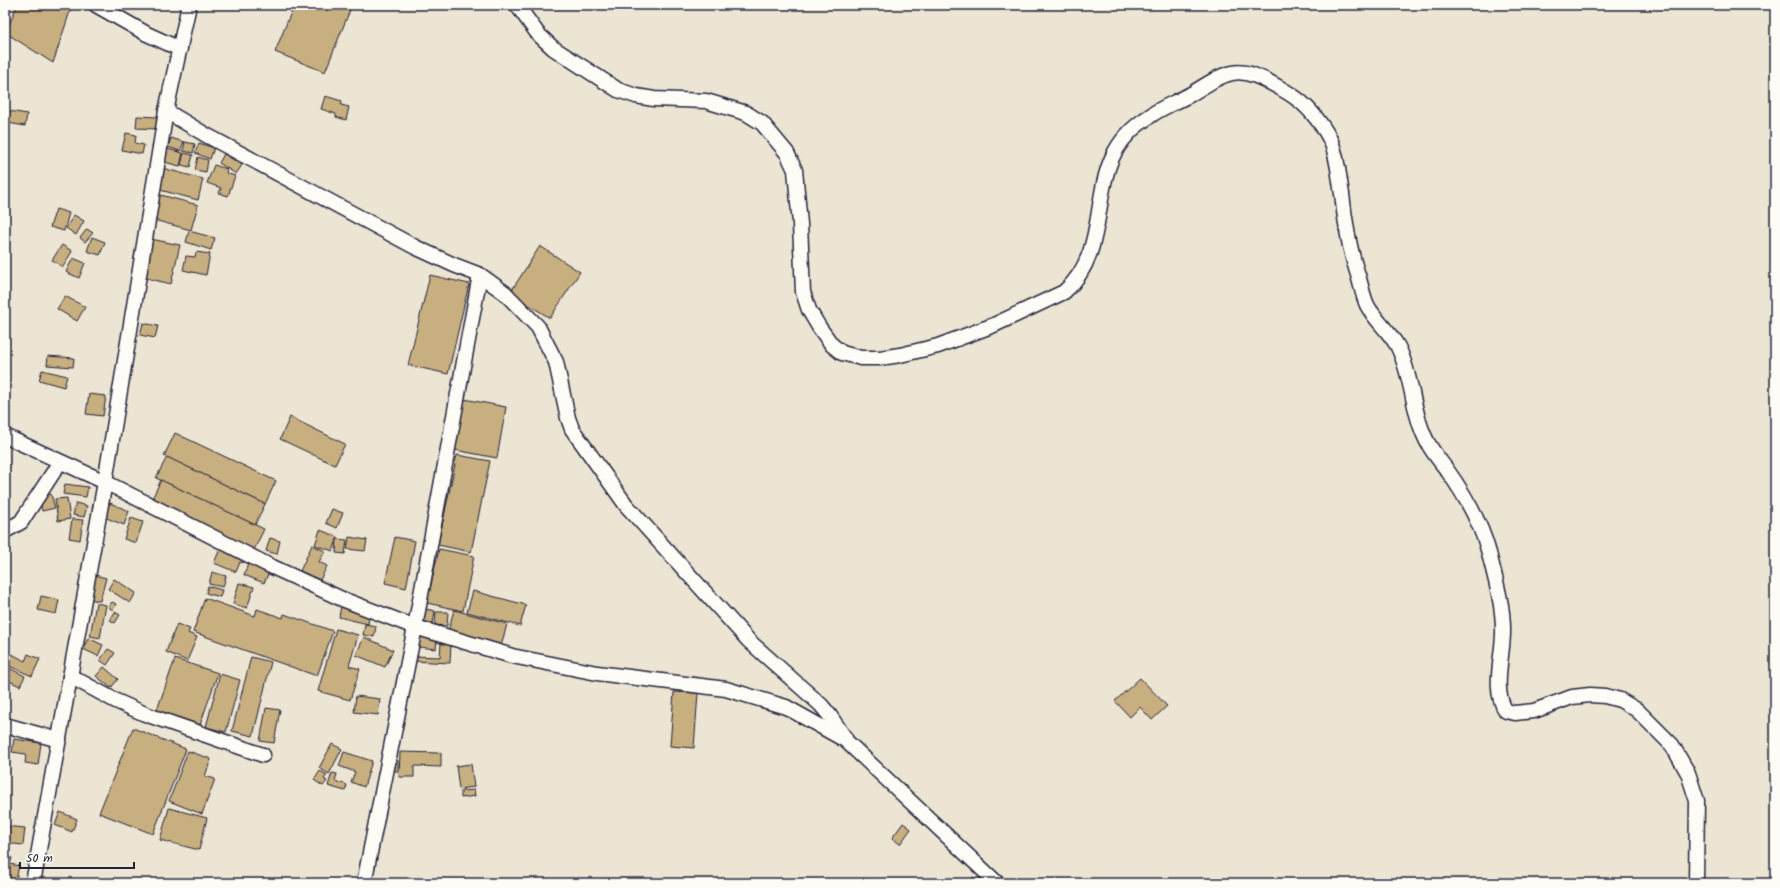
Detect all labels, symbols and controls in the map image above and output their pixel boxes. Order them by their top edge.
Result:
scale bar [20,844,134,870]
text: 50 m [26,849,53,868]

